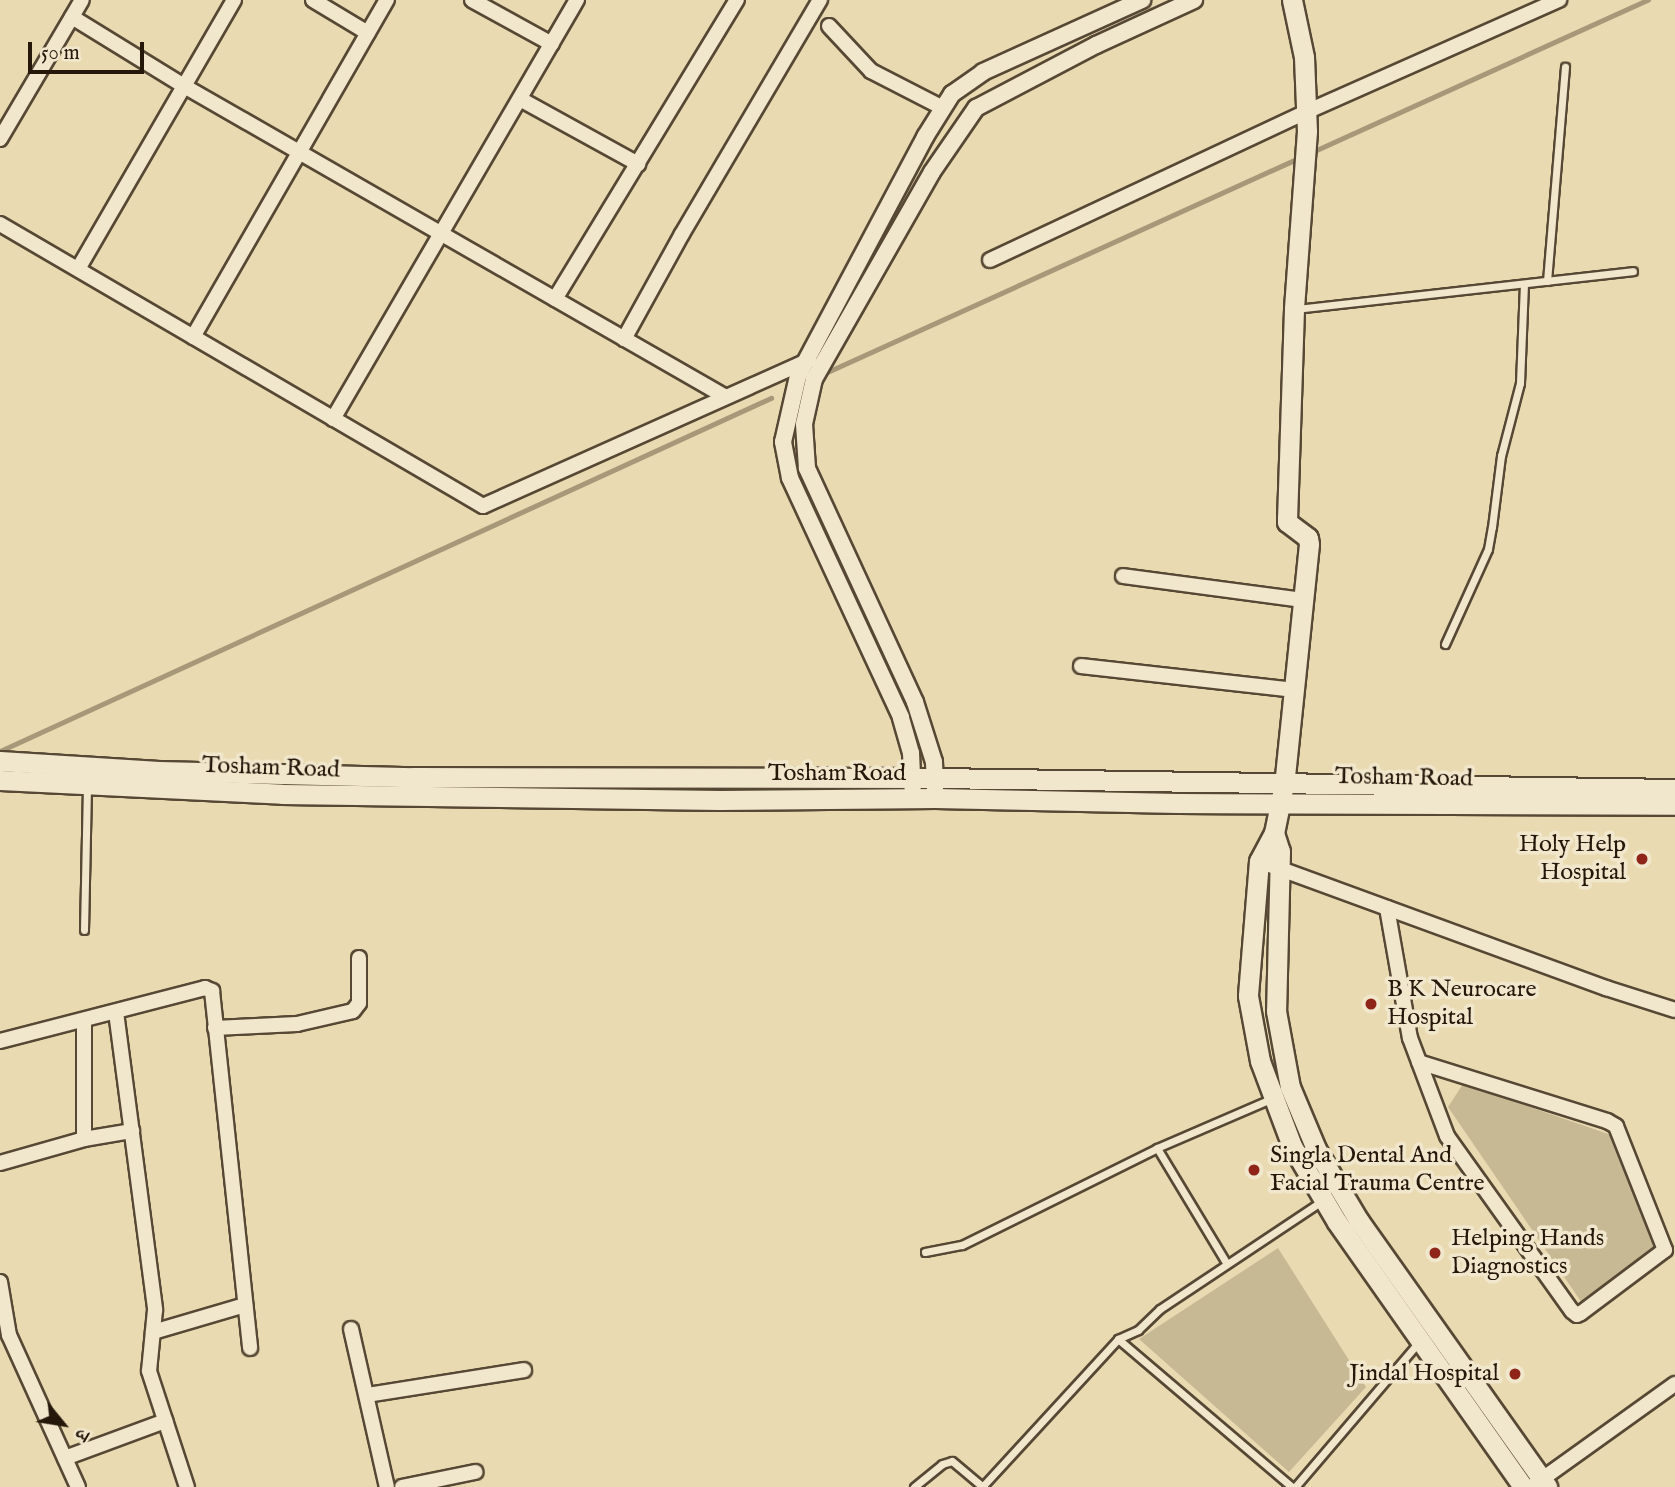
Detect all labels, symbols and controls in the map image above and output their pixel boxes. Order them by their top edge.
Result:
scale bar [32,28,147,72]
text: 50 m [41,40,80,67]
street label: Tosham Road [202,751,340,785]
street label: Tosham Road [768,760,906,788]
street label: Tosham Road [1335,762,1473,794]
place label: Holy Help Hospital [1519,831,1626,887]
marker: Holy Help Hospital [1632,849,1652,869]
place label: B K Neurocare Hospital [1387,976,1537,1032]
marker: B K Neurocare Hospital [1361,994,1381,1014]
place label: Singla Dental And Facial Trauma Centre [1270,1142,1485,1198]
marker: Singla Dental And Facial Trauma Centre [1244,1160,1264,1180]
place label: Helping Hands Diagnostics [1451,1225,1604,1281]
marker: Helping Hands Diagnostics [1425,1243,1445,1263]
place label: Jindal Hospital [1349,1360,1499,1388]
marker: Jindal Hospital [1505,1364,1525,1384]
north arrow [28,1389,98,1459]
text: उ [68,1424,94,1445]

